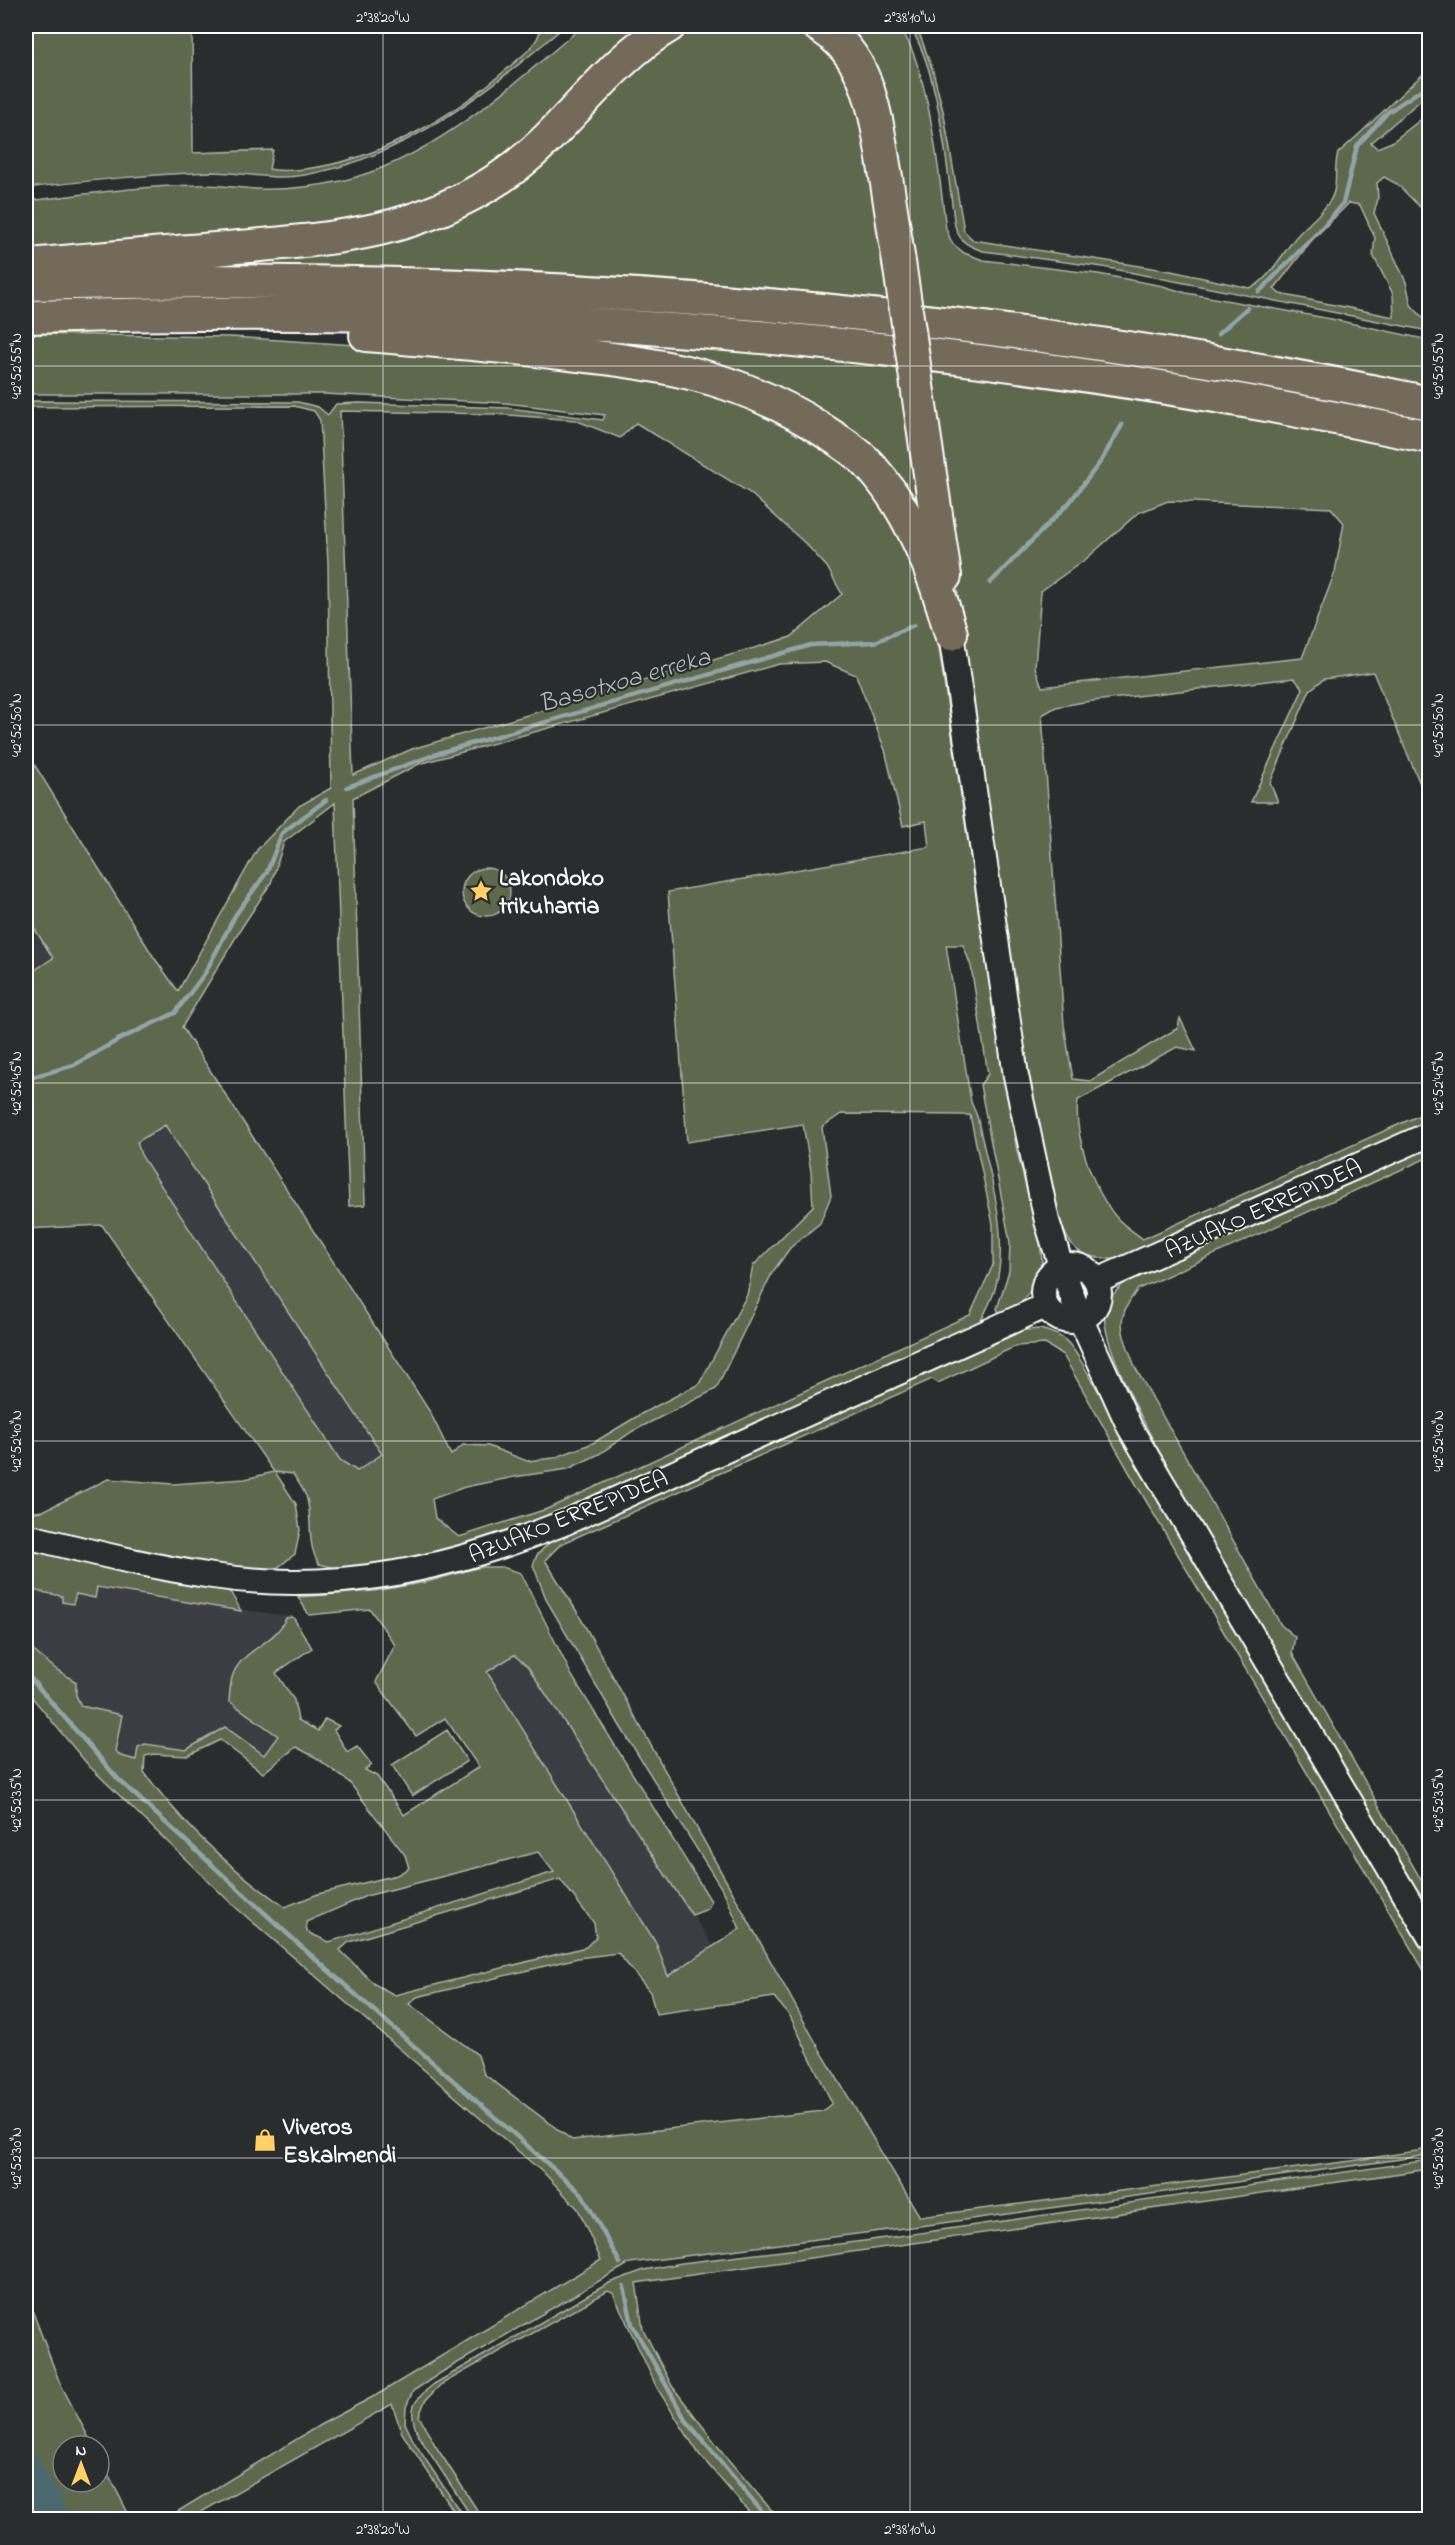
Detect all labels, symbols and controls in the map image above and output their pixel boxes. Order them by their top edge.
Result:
text: 2°38'20"W [356,7,410,29]
text: 2°38'10"W [884,7,936,29]
text: 42°52'55"N [6,333,28,399]
text: 42°52'55"N [1428,333,1450,399]
water label: Basotxoa erreka [535,639,716,725]
text: 42°52'50"N [6,693,28,757]
text: 42°52'50"N [1428,693,1450,757]
place label: Lakondoko trikuharria [498,862,604,925]
place icon: Lakondoko trikuharria [468,878,494,904]
text: 42°52'45"N [6,1051,28,1115]
text: 42°52'45"N [1428,1051,1450,1115]
street label: AZUAKO ERREPIDEA [1160,1151,1368,1269]
text: 42°52'40"N [6,1410,28,1472]
text: 42°52'40"N [1428,1410,1450,1472]
street label: AZUAKO ERREPIDEA [464,1462,674,1574]
text: 42°52'35"N [6,1768,28,1832]
text: 42°52'35"N [1428,1768,1450,1832]
place label: Viveros Eskalmendi [282,2111,396,2174]
text: 42°52'30"N [6,2127,28,2189]
shop icon: Viveros Eskalmendi [252,2127,278,2153]
text: 42°52'30"N [1428,2127,1450,2189]
north arrow [51,2434,111,2494]
text: N [76,2439,87,2463]
text: 2°38'20"W [356,2519,410,2541]
text: 2°38'10"W [884,2519,936,2541]

